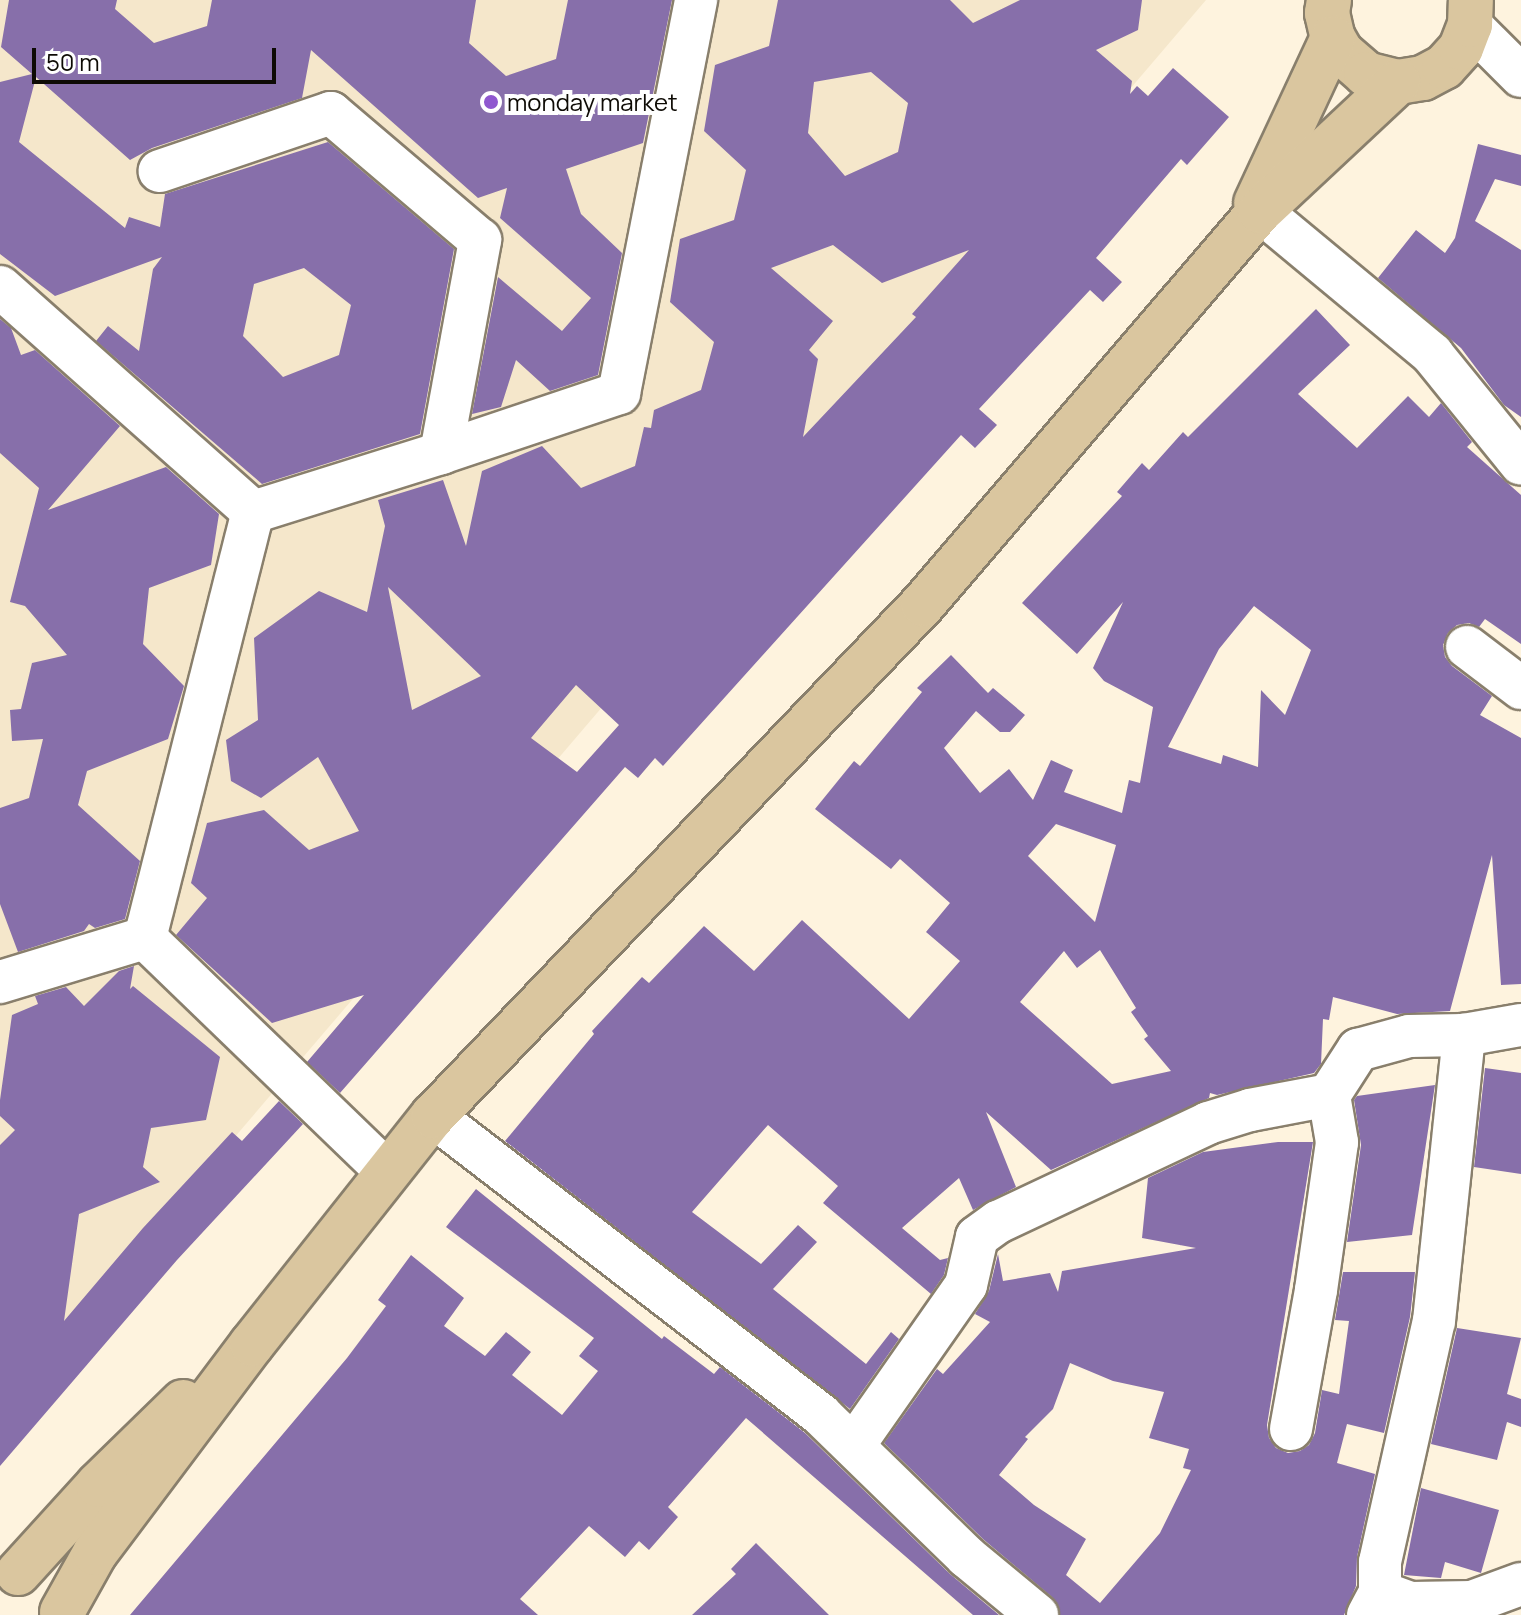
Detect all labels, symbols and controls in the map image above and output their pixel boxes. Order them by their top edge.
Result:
scale bar [36,32,280,82]
text: 50 m [46,45,100,78]
place label: monday market [507,88,678,116]
marker: monday market [482,93,500,111]

